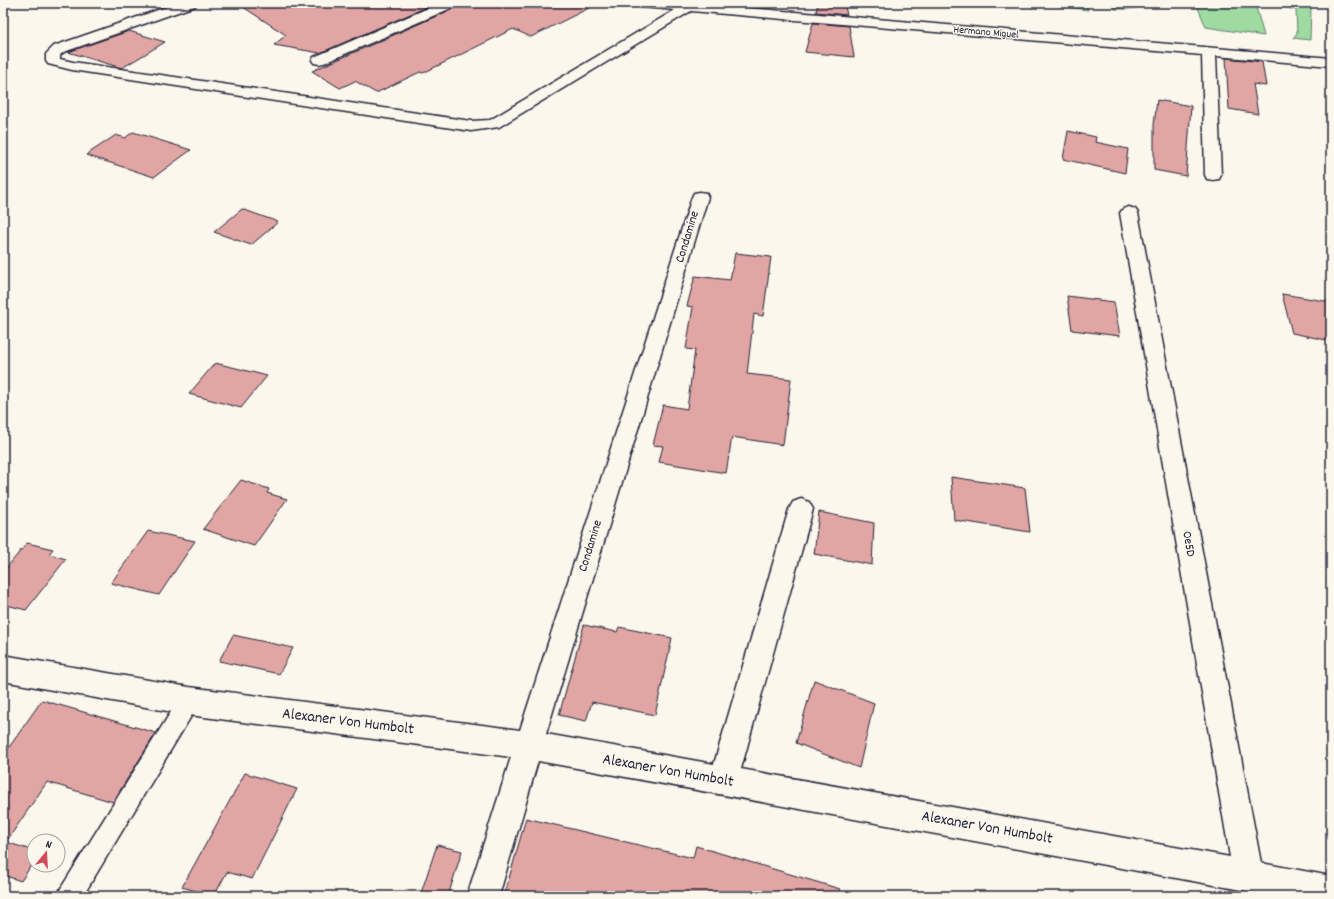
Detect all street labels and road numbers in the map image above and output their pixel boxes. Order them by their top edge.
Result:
street label: Hermano Miguel [953,22,1020,44]
street label: Condamine [671,208,705,265]
street label: Condamine [574,517,608,574]
street label: Oe5D [1176,530,1200,559]
street label: Alexaner Von Humbolt [281,702,415,742]
street label: Alexaner Von Humbolt [601,748,735,794]
street label: Alexaner Von Humbolt [920,805,1054,851]

